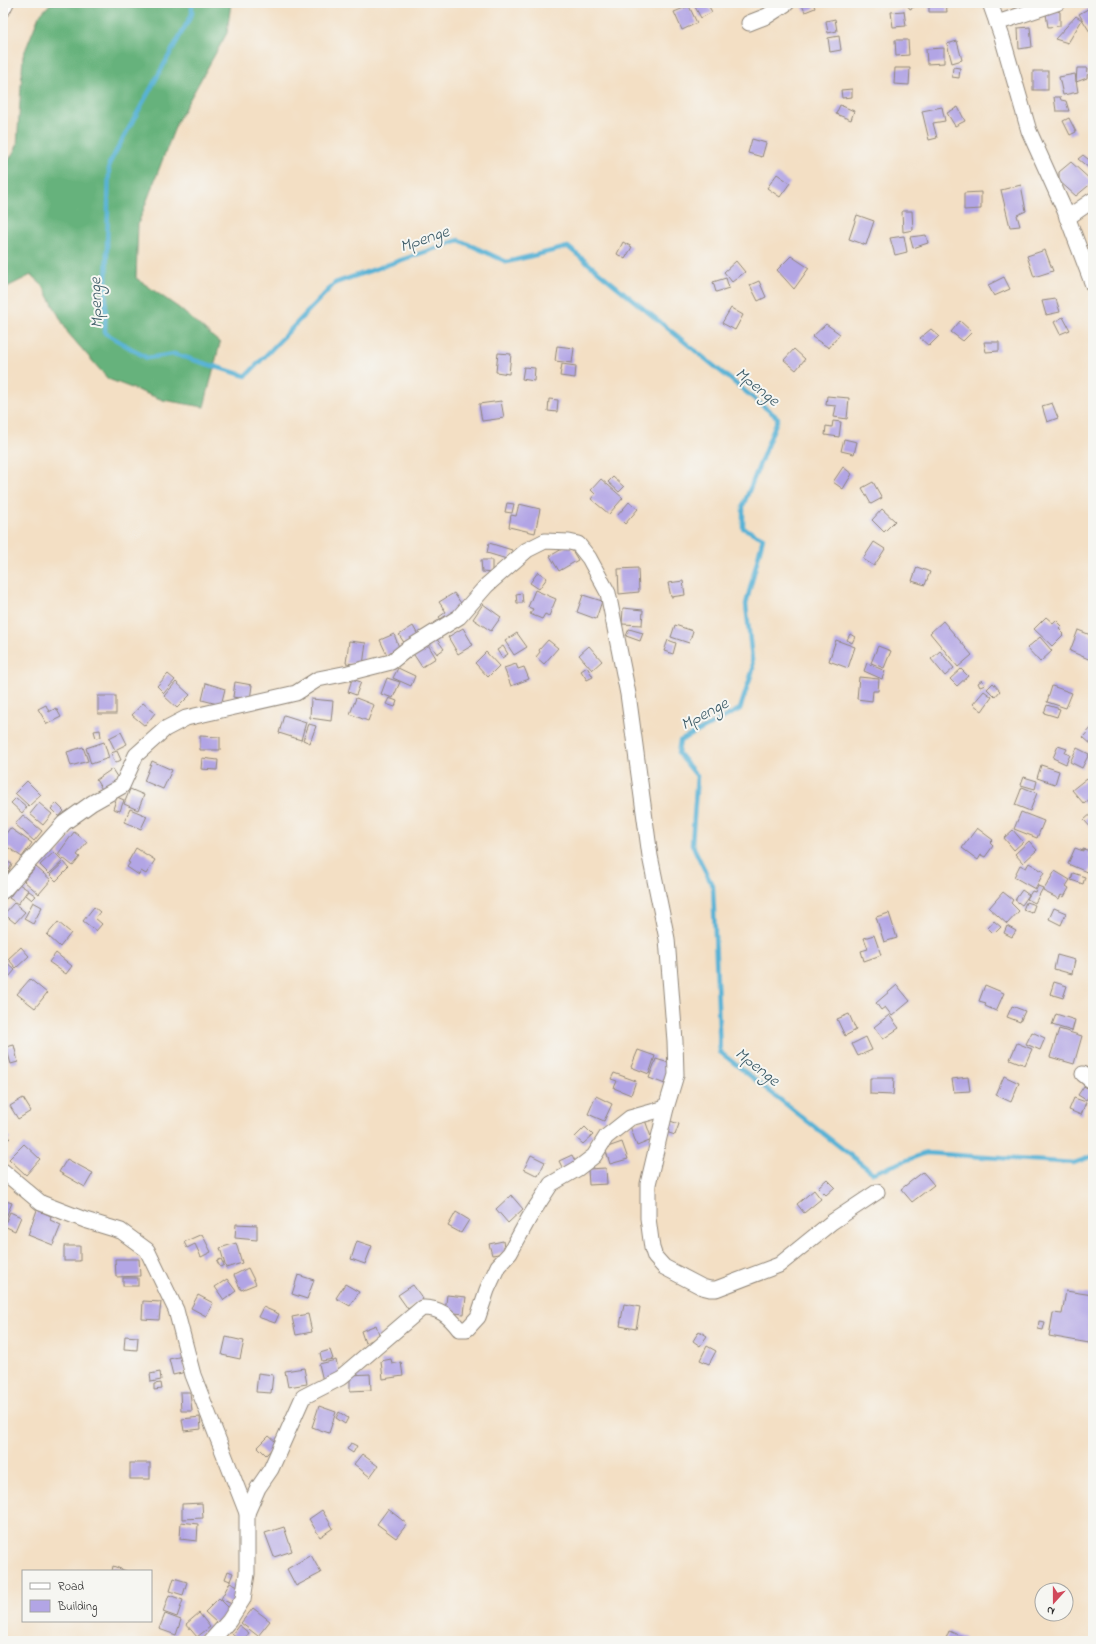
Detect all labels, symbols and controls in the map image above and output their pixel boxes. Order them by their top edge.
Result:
water label: Mpenge [396,219,454,260]
water label: Mpenge [83,276,111,329]
water label: Mpenge [729,361,786,415]
water label: Mpenge [676,691,735,738]
water label: Mpenge [729,1042,786,1094]
legend [22,1570,152,1622]
text: Road [58,1578,84,1596]
north arrow [1034,1582,1074,1622]
text: Building [57,1598,97,1617]
text: N [1044,1602,1057,1619]

